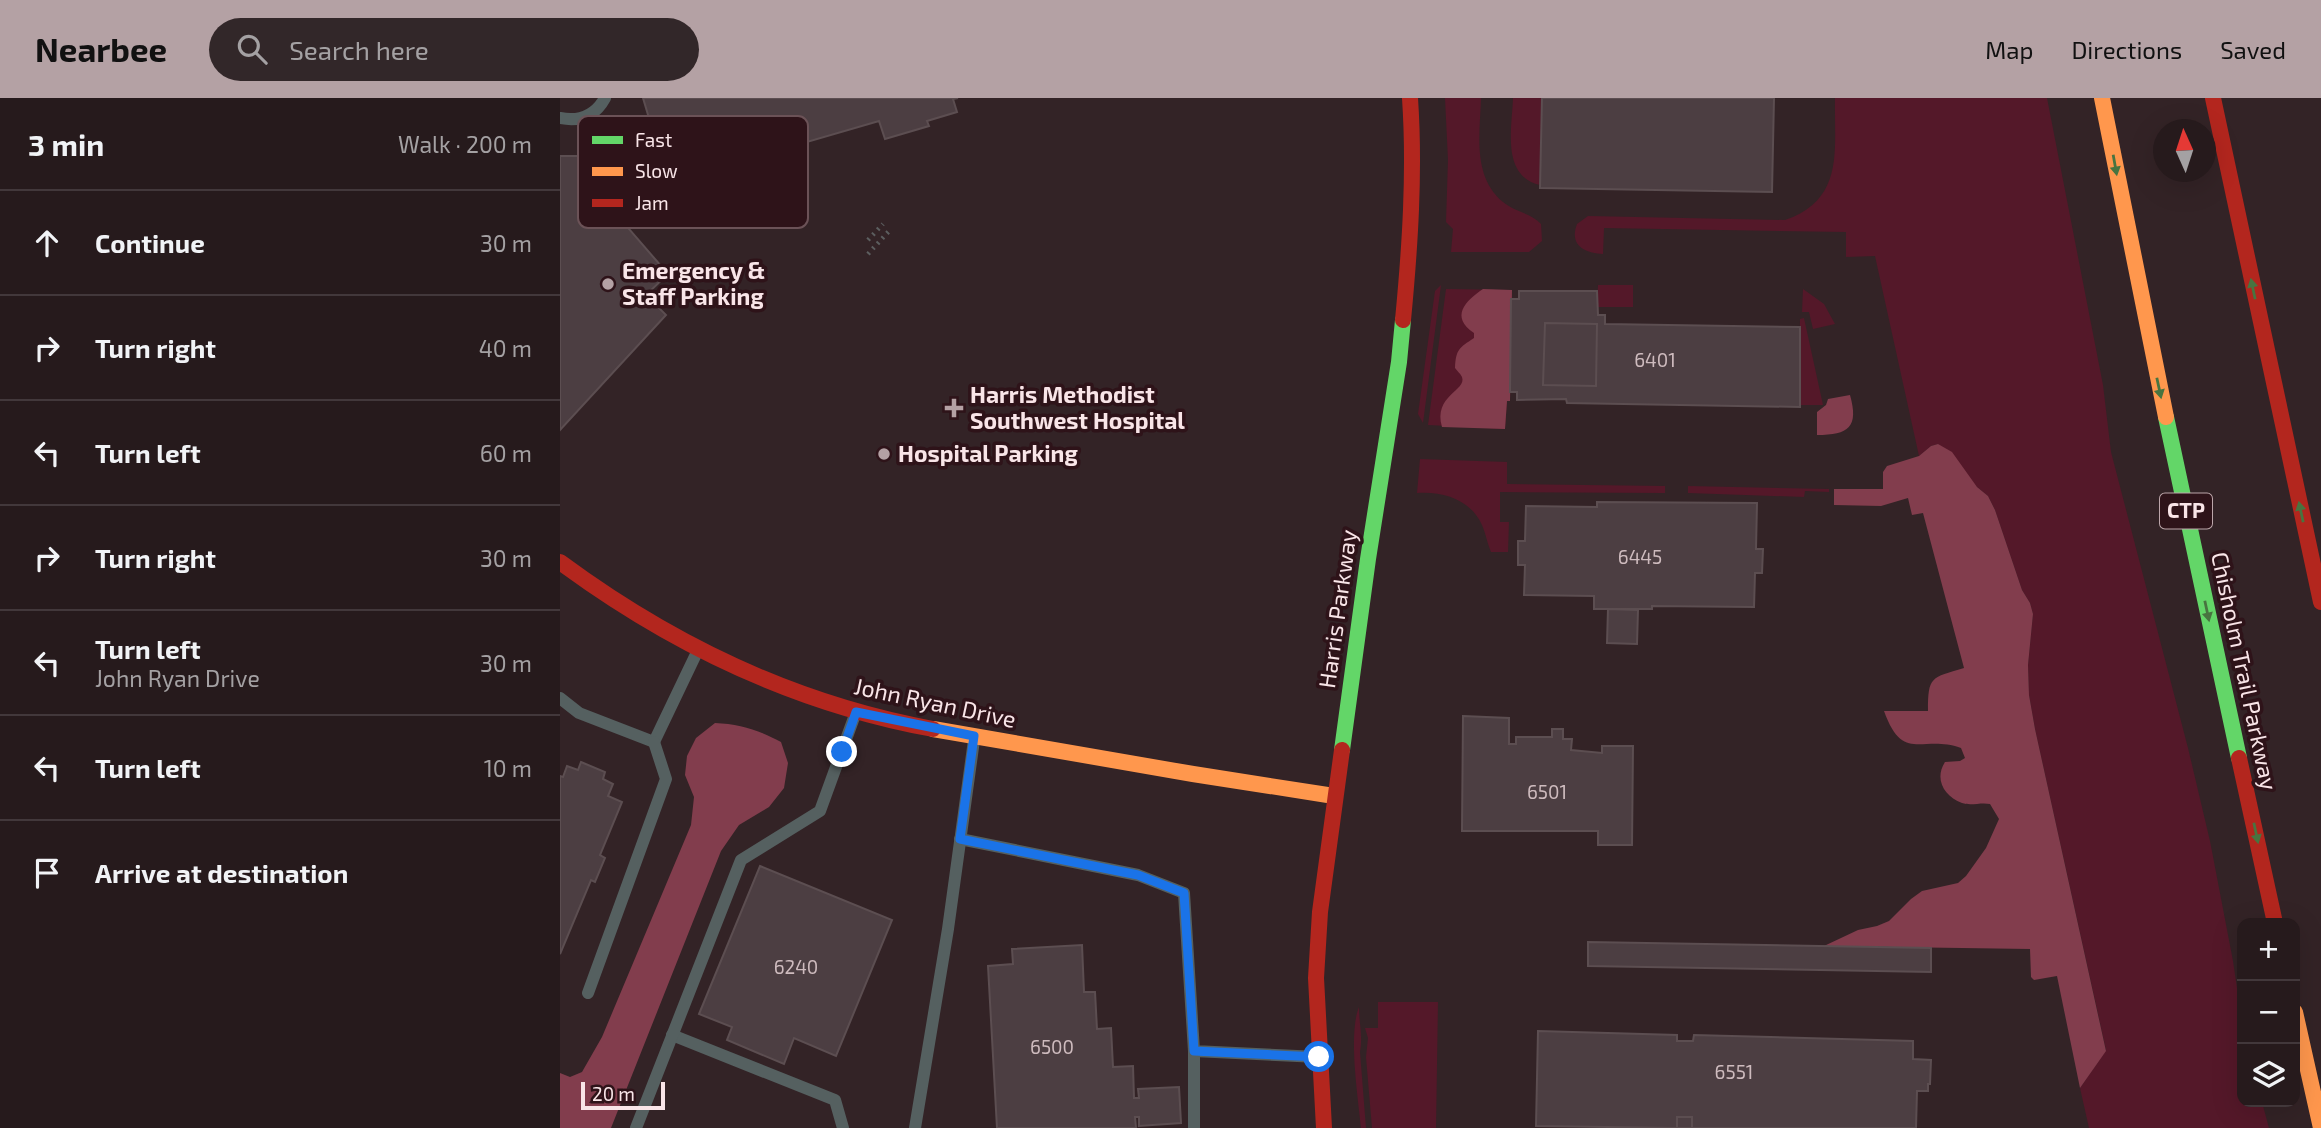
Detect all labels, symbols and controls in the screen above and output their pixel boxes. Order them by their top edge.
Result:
search box [209,18,699,81]
text: Nearbee [35,29,167,69]
icon: search [233,30,271,68]
text: Search here [289,34,429,65]
text: Map [1985,35,2033,64]
text: Directions [2071,35,2182,64]
text: Saved [2220,35,2286,64]
legend [578,116,808,228]
north arrow [2153,119,2216,182]
text: 3 min [28,126,104,162]
text: Fast [635,128,672,151]
text: Walk · 200 m [398,130,532,158]
one-way arrow [2109,154,2120,176]
text: Slow [635,159,678,182]
text: Jam [635,191,669,214]
icon: ahead [28,224,66,262]
text: Continue [95,227,205,258]
text: 30 m [480,229,532,257]
place label: Emergency & Staff Parking [622,256,765,310]
marker: Emergency & Staff Parking [600,276,616,292]
one-way arrow [2247,278,2258,300]
icon: right [28,329,66,367]
text: Turn right [95,332,216,363]
text: 40 m [479,334,532,362]
house number: 6401 [1634,348,1676,371]
one-way arrow [2154,377,2165,399]
place label: Harris Methodist Southwest Hospital [970,380,1185,434]
marker: Harris Methodist Southwest Hospital [944,398,964,418]
icon: left [28,434,66,472]
text: Turn left [95,437,201,468]
text: 60 m [480,439,532,467]
place label: Hospital Parking [898,439,1078,467]
marker: Hospital Parking [876,446,892,462]
road number: CTP [2160,494,2212,528]
one-way arrow [2296,501,2307,523]
street label: Harris Parkway [1312,528,1362,690]
icon: right [28,539,66,577]
text: Turn right [95,542,216,573]
text: 30 m [480,544,532,572]
house number: 6445 [1618,545,1662,568]
street label: Chisholm Trail Parkway [2206,549,2284,792]
one-way arrow [2202,600,2213,622]
text: Turn left [95,633,201,664]
icon: left [28,644,66,682]
text: 30 m [480,649,532,677]
text: John Ryan Drive [95,664,260,692]
street label: John Ryan Drive [852,671,1019,733]
route end [826,736,857,767]
icon: left [28,749,66,787]
text: Turn left [95,752,201,783]
text: 10 m [484,754,532,782]
house number: 6501 [1527,780,1567,803]
one-way arrow [2250,822,2261,844]
icon: arrive [28,854,66,892]
text: Arrive at destination [95,857,348,888]
map controls [2237,918,2300,1107]
button: + [2237,918,2300,981]
house number: 6240 [774,955,818,978]
button: − [2237,981,2300,1044]
house number: 6500 [1030,1035,1074,1058]
route start [1303,1041,1334,1072]
button: layers [2237,1044,2300,1107]
house number: 6551 [1715,1060,1753,1083]
scale bar [581,1079,665,1111]
text: 20 m [592,1082,635,1105]

